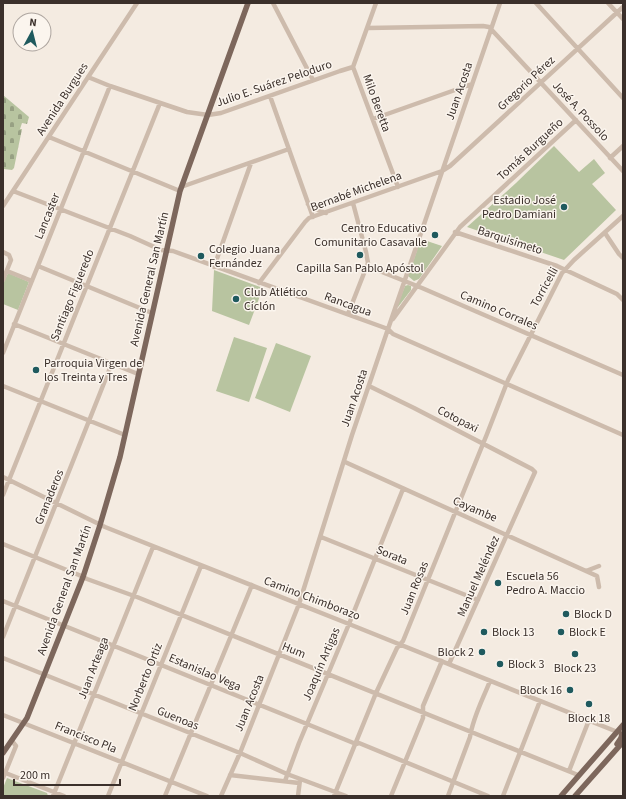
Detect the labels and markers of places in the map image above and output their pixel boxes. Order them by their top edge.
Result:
place label: Estadio José Pedro Damiani [482,192,556,223]
marker: Estadio José Pedro Damiani [559,202,569,212]
place label: Centro Educativo Comunitario Casavalle [314,220,427,251]
marker: Centro Educativo Comunitario Casavalle [430,230,440,240]
place label: Colegio Juana Fernández [209,241,280,272]
marker: Capilla San Pablo Apóstol [355,250,365,260]
marker: Colegio Juana Fernández [196,251,206,261]
place label: Capilla San Pablo Apóstol [296,260,424,277]
place label: Club Atlético Cíclón [244,284,308,315]
marker: Club Atlético Cíclón [231,294,241,304]
place label: Parroquia Virgen de los Treinta y Tres [44,355,142,386]
marker: Parroquia Virgen de los Treinta y Tres [31,365,41,375]
place label: Escuela 56 Pedro A. Maccio [506,568,585,599]
marker: Escuela 56 Pedro A. Maccio [493,578,503,588]
place label: Block D [574,606,612,623]
marker: Block D [561,609,571,619]
place label: Block 13 [492,624,534,641]
place label: Block E [569,624,606,641]
marker: Block 13 [479,627,489,637]
marker: Block E [556,627,566,637]
place label: Block 2 [438,644,474,661]
marker: Block 2 [477,647,487,657]
marker: Block 23 [570,649,580,659]
place label: Block 3 [508,656,544,673]
marker: Block 3 [495,659,505,669]
place label: Block 23 [554,660,596,677]
place label: Block 16 [520,682,562,699]
marker: Block 16 [565,685,575,695]
marker: Block 18 [584,699,594,709]
place label: Block 18 [568,710,610,727]

